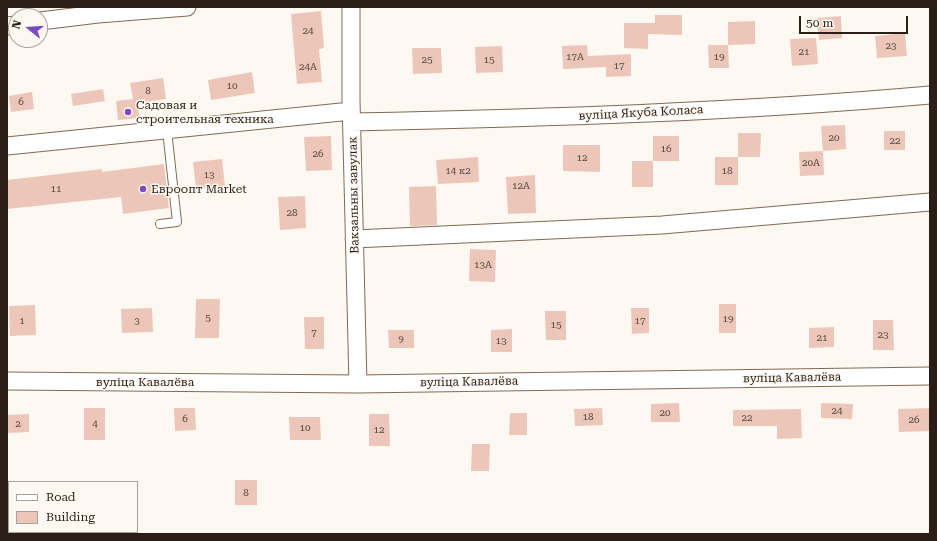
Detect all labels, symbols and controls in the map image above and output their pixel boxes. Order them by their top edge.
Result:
north arrow [8,8,48,48]
scale bar [801,8,910,34]
text: 50 m [806,16,833,30]
text: N [10,19,24,31]
house number: 24 [302,25,314,37]
house number: 23 [885,40,897,52]
house number: 21 [798,46,810,58]
house number: 17А [566,51,584,63]
house number: 19 [713,51,725,63]
house number: 25 [421,54,433,66]
house number: 15 [483,54,495,66]
house number: 17 [613,60,625,72]
house number: 24А [299,61,317,73]
house number: 10 [226,80,238,92]
house number: 8 [145,85,151,97]
house number: 6 [18,96,24,108]
place label: Садовая и строительная техника [136,98,274,126]
street label: вуліца Якуба Коласа [578,103,704,123]
marker: Садовая и строительная техника [123,107,133,117]
house number: 20 [828,132,840,144]
house number: 22 [889,135,901,147]
street label: Вакзальны завулак [346,136,362,254]
house number: 16 [660,143,672,155]
house number: 26 [312,148,324,160]
house number: 12 [576,152,588,164]
house number: 20А [802,157,820,169]
house number: 14 к2 [445,165,471,177]
house number: 18 [721,165,733,177]
house number: 13 [203,169,215,181]
house number: 12А [512,180,530,192]
place label: Евроопт Market [151,182,247,196]
house number: 11 [50,183,62,195]
marker: Евроопт Market [138,184,148,194]
house number: 28 [286,207,298,219]
house number: 13А [474,259,492,271]
house number: 5 [205,312,211,324]
house number: 19 [722,313,734,325]
house number: 1 [19,315,25,327]
house number: 3 [134,315,140,327]
house number: 17 [634,315,646,327]
house number: 15 [550,319,562,331]
house number: 7 [311,327,317,339]
house number: 23 [877,329,889,341]
house number: 21 [816,332,828,344]
house number: 9 [398,333,404,345]
house number: 13 [495,335,507,347]
street label: вуліца Кавалёва [743,370,841,386]
street label: вуліца Кавалёва [420,374,518,390]
street label: вуліца Кавалёва [96,375,194,389]
house number: 24 [831,405,843,417]
house number: 20 [659,407,671,419]
house number: 18 [582,411,594,423]
house number: 22 [741,412,753,424]
house number: 6 [182,413,188,425]
house number: 26 [908,414,920,426]
house number: 2 [15,418,21,430]
house number: 4 [92,418,98,430]
house number: 10 [299,422,311,434]
house number: 12 [373,424,385,436]
legend [8,481,138,533]
house number: 8 [243,487,249,499]
text: Road [46,490,75,504]
text: Building [46,510,95,524]

